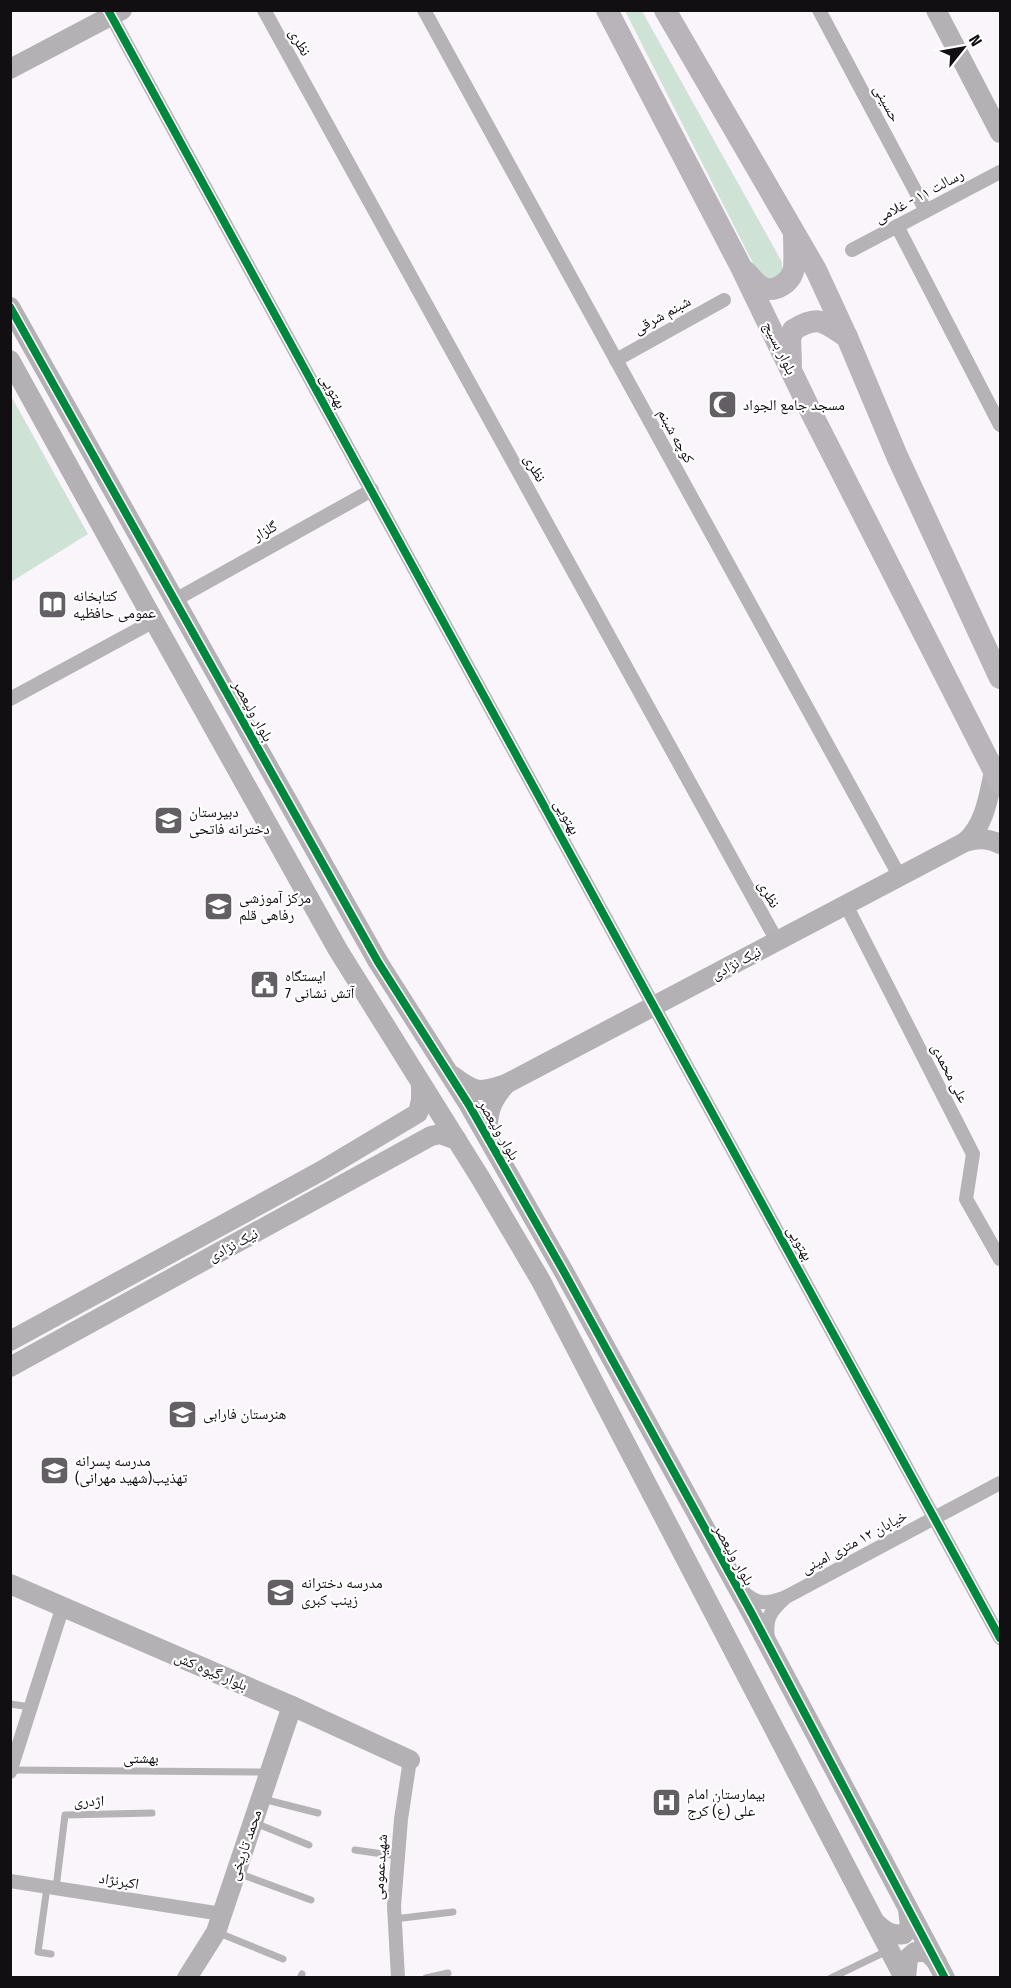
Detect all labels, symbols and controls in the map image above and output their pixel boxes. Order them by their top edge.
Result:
north arrow [933,18,993,78]
street label: نظری [284,25,315,59]
text: N [965,32,986,50]
street label: حسینی [869,81,904,126]
street label: رسالت ۱۱ - غلامی [871,165,967,228]
street label: شبنم شرقی [630,292,694,339]
street label: بلوار بسیج [758,318,801,378]
street label: بهتویی [315,370,350,412]
mosque icon: مسجد جامع الجواد [706,389,738,421]
place label: مسجد جامع الجواد [743,396,845,415]
street label: کوچه شبنم [653,406,698,467]
street label: نظری [519,451,550,485]
street label: گلزار [249,517,281,545]
place label: کتابخانه عمومی حافظیه [73,587,156,623]
library icon: کتابخانه عمومی حافظیه [36,589,68,621]
street label: بلوار ولیعصر [228,676,277,745]
street label: بهتویی [549,796,584,838]
place label: دبیرستان دخترانه فاتحی [189,803,270,839]
school or university icon: دبیرستان دخترانه فاتحی [152,805,184,837]
street label: نظری [753,877,784,911]
place label: مرکز آموزشی رفاهی قلم [239,889,311,925]
school or university icon: مرکز آموزشی رفاهی قلم [202,891,234,923]
street label: نیک نژادی [708,942,765,984]
place label: ایستگاه آتش نشانی 7 [285,967,356,1003]
public building icon: ایستگاه آتش نشانی 7 [248,969,280,1001]
street label: علی محمدی [926,1040,973,1107]
street label: بلوار ولیعصر [474,1096,524,1164]
street label: بهتویی [782,1222,817,1264]
street label: نیک نژادی [205,1224,262,1266]
school or university icon: هنرستان فارابی [166,1398,198,1430]
place label: هنرستان فارابی [203,1405,286,1424]
place label: مدرسه پسرانه تهذیب(شهید مهرانی) [75,1452,188,1488]
school or university icon: مدرسه پسرانه تهذیب(شهید مهرانی) [38,1454,70,1486]
street label: خیابان ۱۲ متری امینی [798,1506,911,1578]
street label: بلوار ولیعصر [709,1520,758,1589]
place label: مدرسه دخترانه زینب کبری [301,1574,383,1610]
school or university icon: مدرسه دخترانه زینب کبری [264,1576,296,1608]
street label: بلوار گیوه کش [171,1648,250,1695]
street label: بهشتی [123,1749,159,1768]
place label: بیمارستان امام علی (ع) کرج [687,1785,765,1821]
hospital icon: بیمارستان امام علی (ع) کرج [650,1787,682,1819]
street label: اژدری [74,1792,104,1811]
street label: محمد تاریخی [224,1807,267,1883]
street label: شهیدعمومی [369,1833,392,1901]
street label: اکبرنژاد [98,1869,140,1893]

